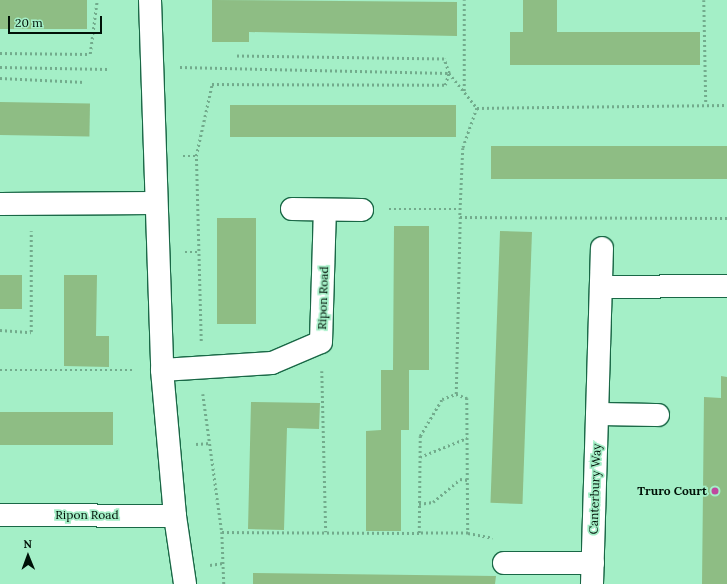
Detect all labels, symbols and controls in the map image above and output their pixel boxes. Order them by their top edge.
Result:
scale bar [10,8,104,34]
text: 20 m [15,15,43,30]
street label: Ripon Road [315,266,331,330]
street label: Canterbury Way [586,443,604,535]
place label: Truro Court [637,484,707,498]
marker: Truro Court [710,486,720,496]
street label: Ripon Road [55,508,119,522]
north arrow [8,536,48,576]
text: N [23,537,32,551]

